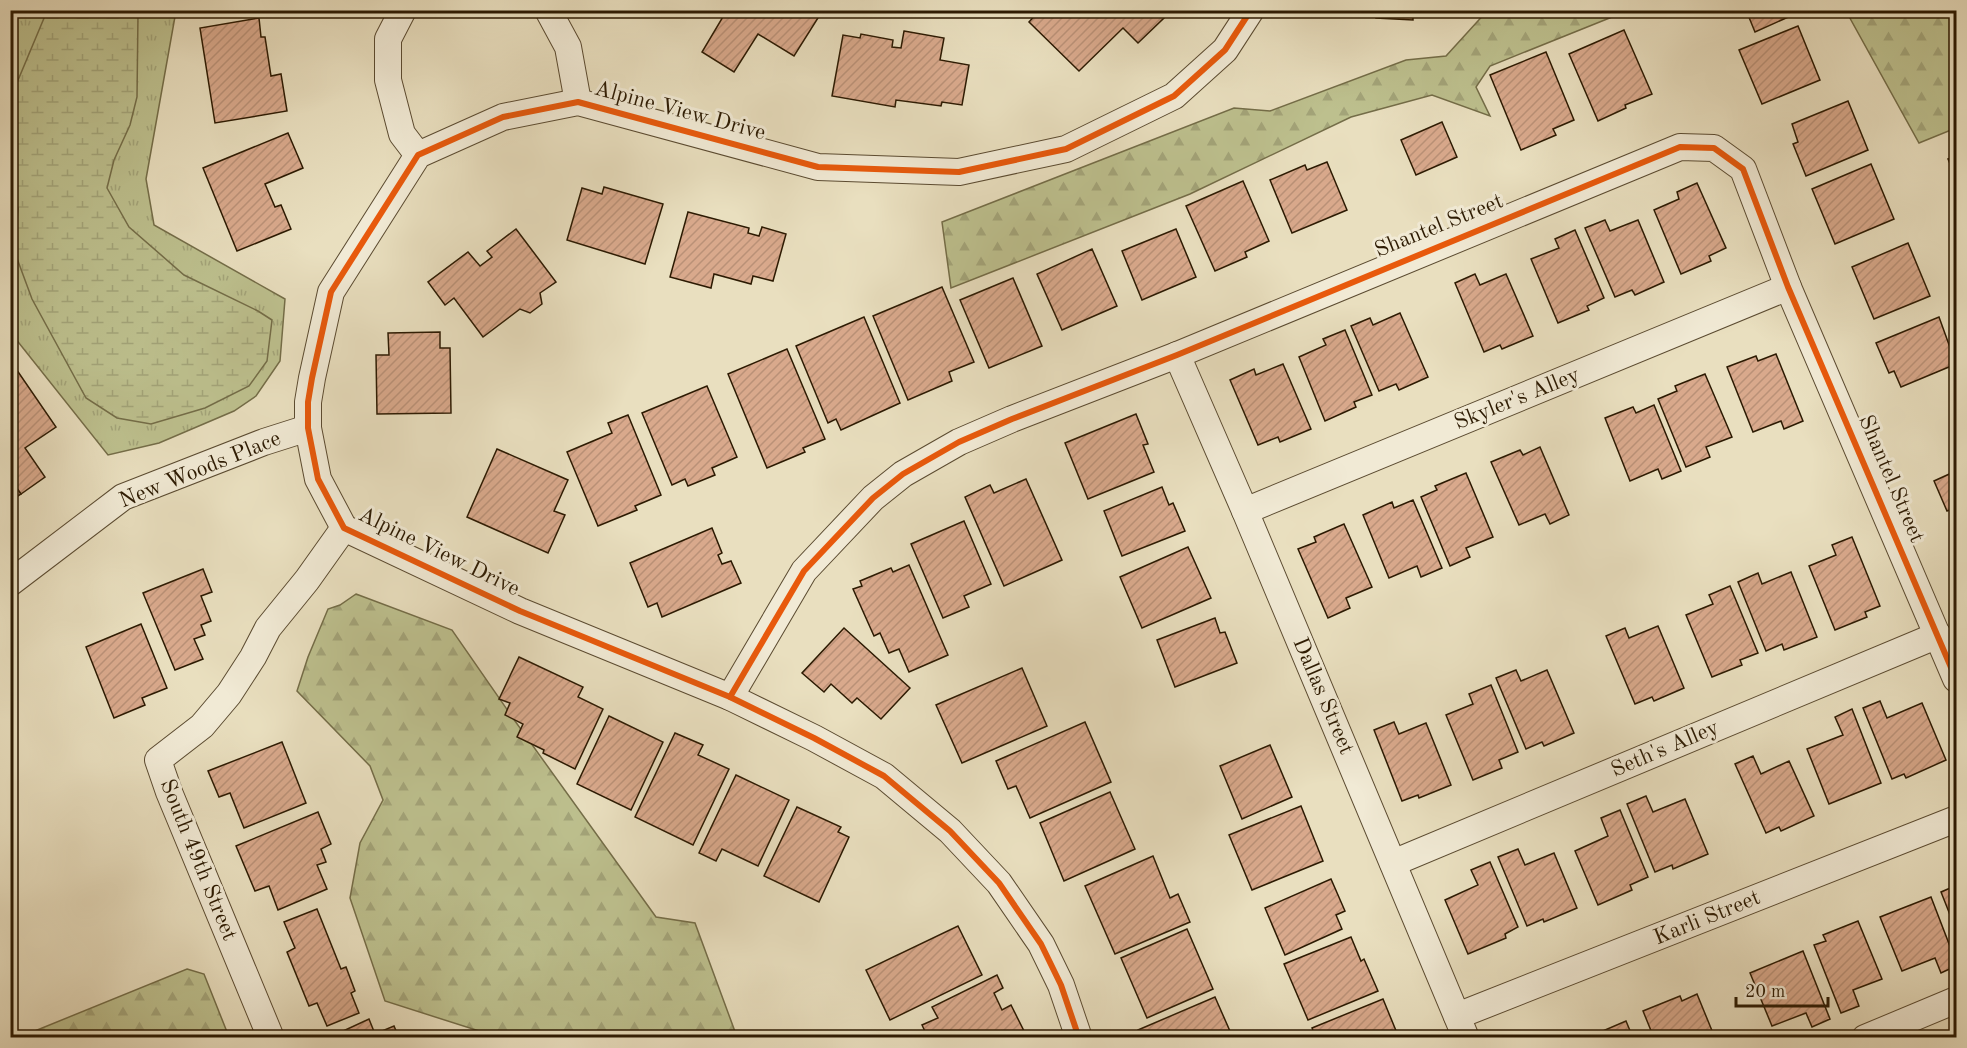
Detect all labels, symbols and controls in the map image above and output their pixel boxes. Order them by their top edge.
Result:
street label: Alpine View Drive [592,78,768,144]
street label: Shantel Street [1372,190,1506,262]
street label: Skyler's Alley [1451,364,1583,434]
street label: Shantel Street [1854,412,1928,546]
street label: New Woods Place [116,428,284,512]
street label: Alpine View Drive [355,503,523,601]
street label: Dallas Street [1288,634,1358,758]
street label: Seth's Alley [1608,716,1722,782]
street label: South 49th Street [156,776,240,944]
street label: Karli Street [1651,887,1763,949]
scale bar [1736,970,1828,1008]
text: 20 m [1745,983,1785,1001]

